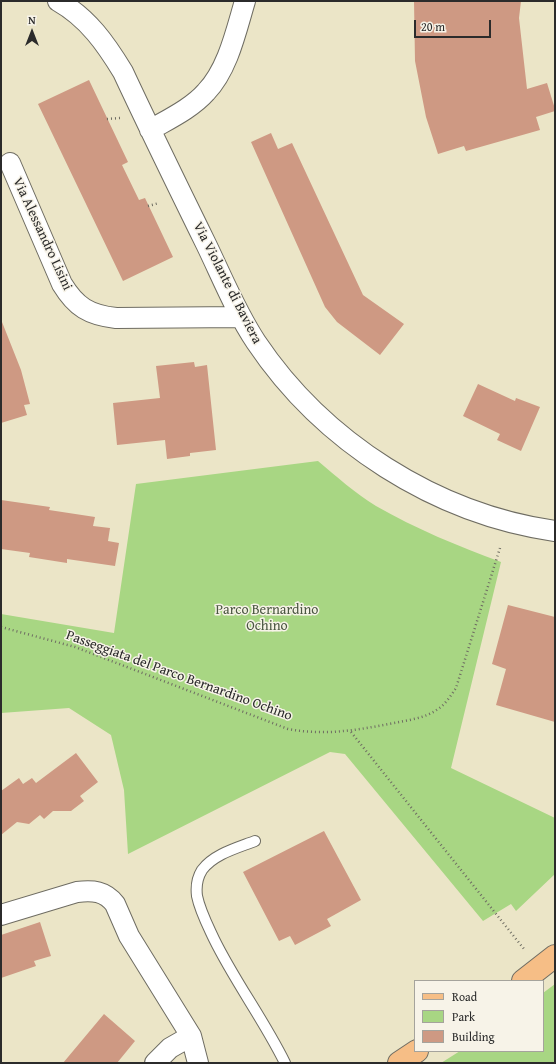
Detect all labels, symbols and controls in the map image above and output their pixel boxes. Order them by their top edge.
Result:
north arrow [12,12,52,52]
text: N [28,12,36,28]
scale bar [416,12,493,38]
text: 20 m [421,18,445,35]
street label: Via Alessandro Lisini [8,175,76,293]
street label: Via Violante di Baviera [189,219,265,347]
park label: Parco Bernardino Ochino [216,602,318,634]
street label: Passeggiata del Parco Bernardino Ochino [64,627,294,725]
legend [414,980,544,1052]
text: Road [452,988,477,1005]
text: Park [452,1008,475,1025]
text: Building [452,1028,495,1045]

